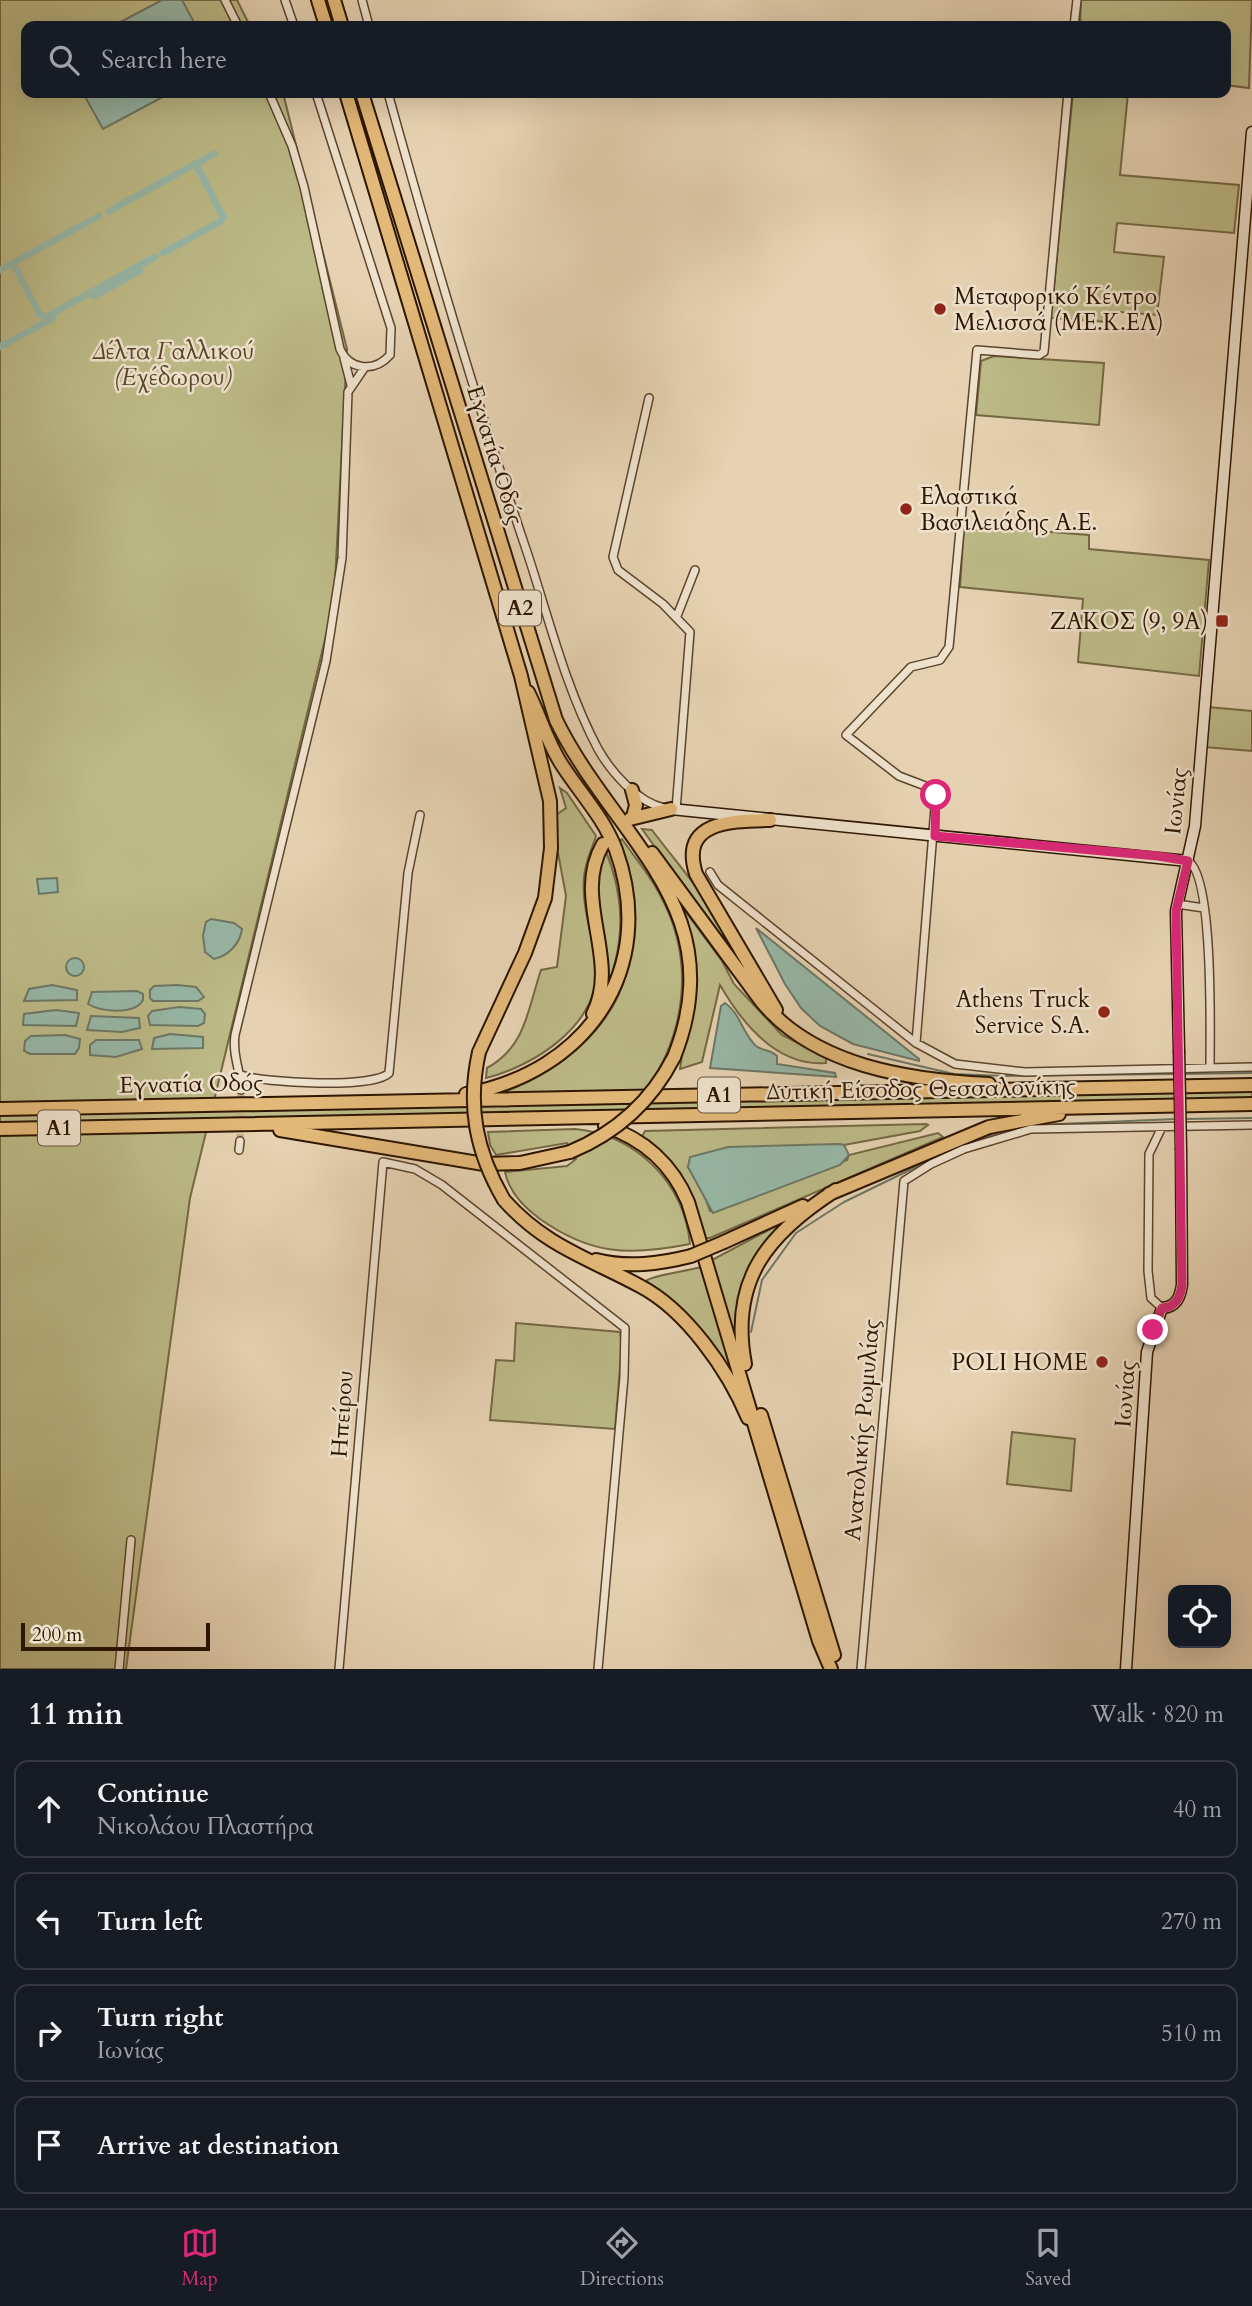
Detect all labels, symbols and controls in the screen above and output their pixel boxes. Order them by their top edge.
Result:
search box [21,21,1231,98]
icon: search [45,41,83,79]
text: Search here [101,42,227,77]
place label: Μεταφορικό Κέντρο Μελισσά (ΜΕ.Κ.ΕΛ) [954,281,1164,338]
marker: Μεταφορικό Κέντρο Μελισσά (ΜΕ.Κ.ΕΛ) [932,301,948,317]
park label: Δέλτα Γαλλικού (Εχέδωρου) [92,336,254,393]
street label: Εγνατία Οδός [459,382,531,529]
place label: Ελαστικά Βασιλειάδης Α.Ε. [920,481,1097,538]
marker: Ελαστικά Βασιλειάδης Α.Ε. [898,501,914,517]
road number: Α2 [499,590,541,626]
place label: ΖΑΚΟΣ (9, 9Α) [1050,606,1208,637]
marker: ΖΑΚΟΣ (9, 9Α) [1214,613,1230,629]
street label: Ιωνίας [1157,766,1195,836]
route start [920,779,951,810]
place label: Athens Truck Service S.A. [956,984,1091,1041]
marker: Athens Truck Service S.A. [1096,1004,1112,1020]
street label: Εγνατία Οδός [119,1067,263,1101]
street label: Δυτική Είσοδος Θεσσαλονίκης [766,1071,1076,1107]
road number: Α1 [698,1078,740,1112]
road number: Α1 [38,1110,80,1146]
route end [1137,1314,1168,1345]
street label: Ανατολικής Ρωμυλίας [837,1318,887,1542]
place label: POLI HOME [952,1347,1088,1378]
marker: POLI HOME [1094,1354,1110,1370]
street label: Ιωνίας [1107,1359,1143,1429]
street label: Ηπείρου [323,1369,361,1459]
map controls [1168,1585,1231,1648]
button: locate [1168,1585,1231,1648]
scale bar [21,1620,210,1652]
text: 200 m [32,1622,82,1648]
text: 11 min [28,1694,123,1735]
text: Walk · 820 m [1091,1699,1224,1730]
text: Continue [97,1776,209,1811]
icon: ahead [30,1790,68,1828]
text: 40 m [1173,1794,1222,1825]
text: Νικολάου Πλαστήρα [97,1811,314,1842]
icon: left [30,1902,68,1940]
text: Turn left [97,1904,202,1939]
text: 270 m [1161,1906,1222,1937]
text: Turn right [97,2000,224,2035]
icon: right [30,2014,68,2052]
text: 510 m [1161,2018,1222,2049]
text: Ιωνίας [97,2035,164,2066]
icon: arrive [30,2126,68,2164]
text: Arrive at destination [97,2128,340,2163]
tab: Map [181,2224,219,2292]
tab: Directions [580,2224,664,2292]
tab: Saved [1025,2224,1071,2292]

